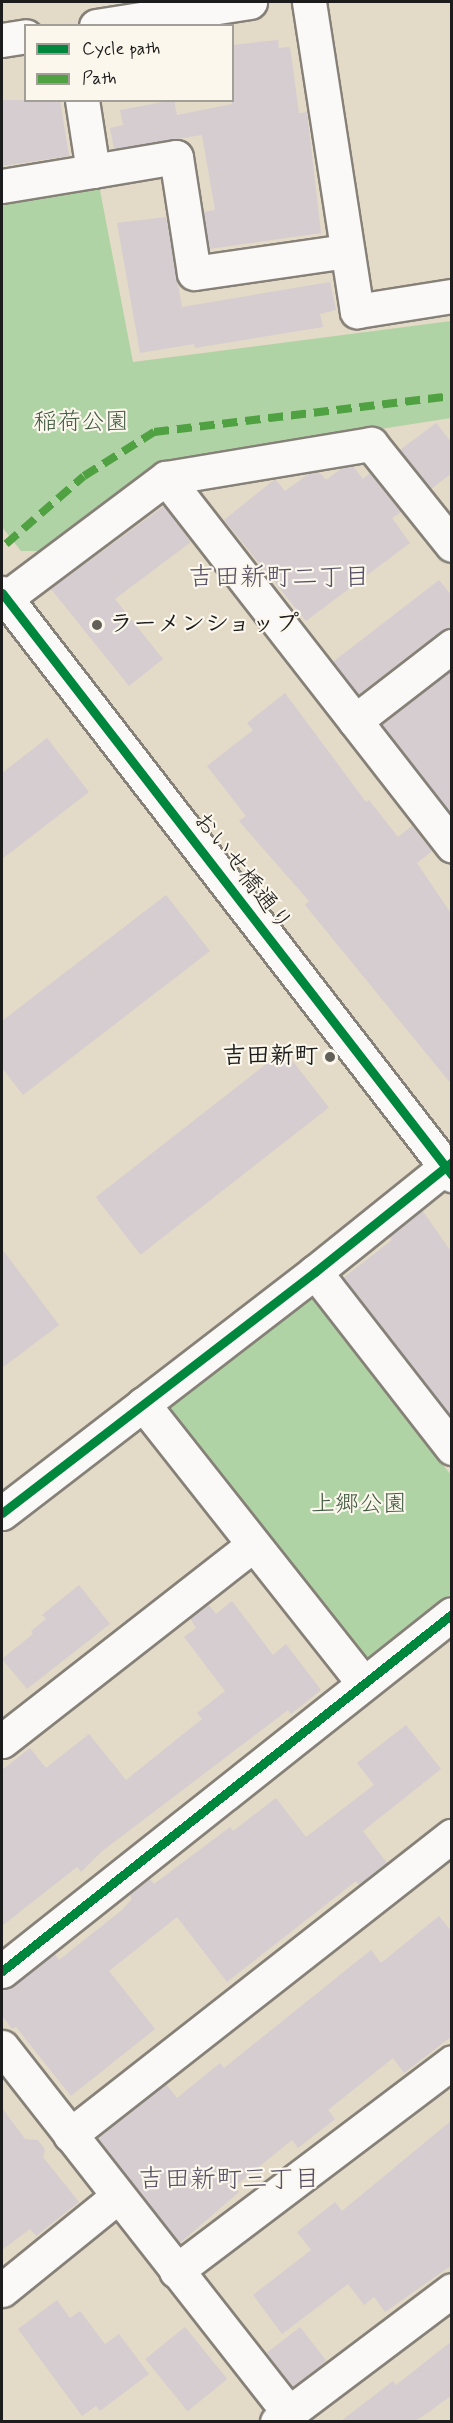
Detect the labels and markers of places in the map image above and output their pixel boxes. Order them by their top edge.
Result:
place label: ラーメンショップ [109,611,301,639]
marker: ラーメンショップ [90,618,104,632]
place label: 吉田新町 [222,1043,318,1071]
marker: 吉田新町 [323,1050,337,1064]

